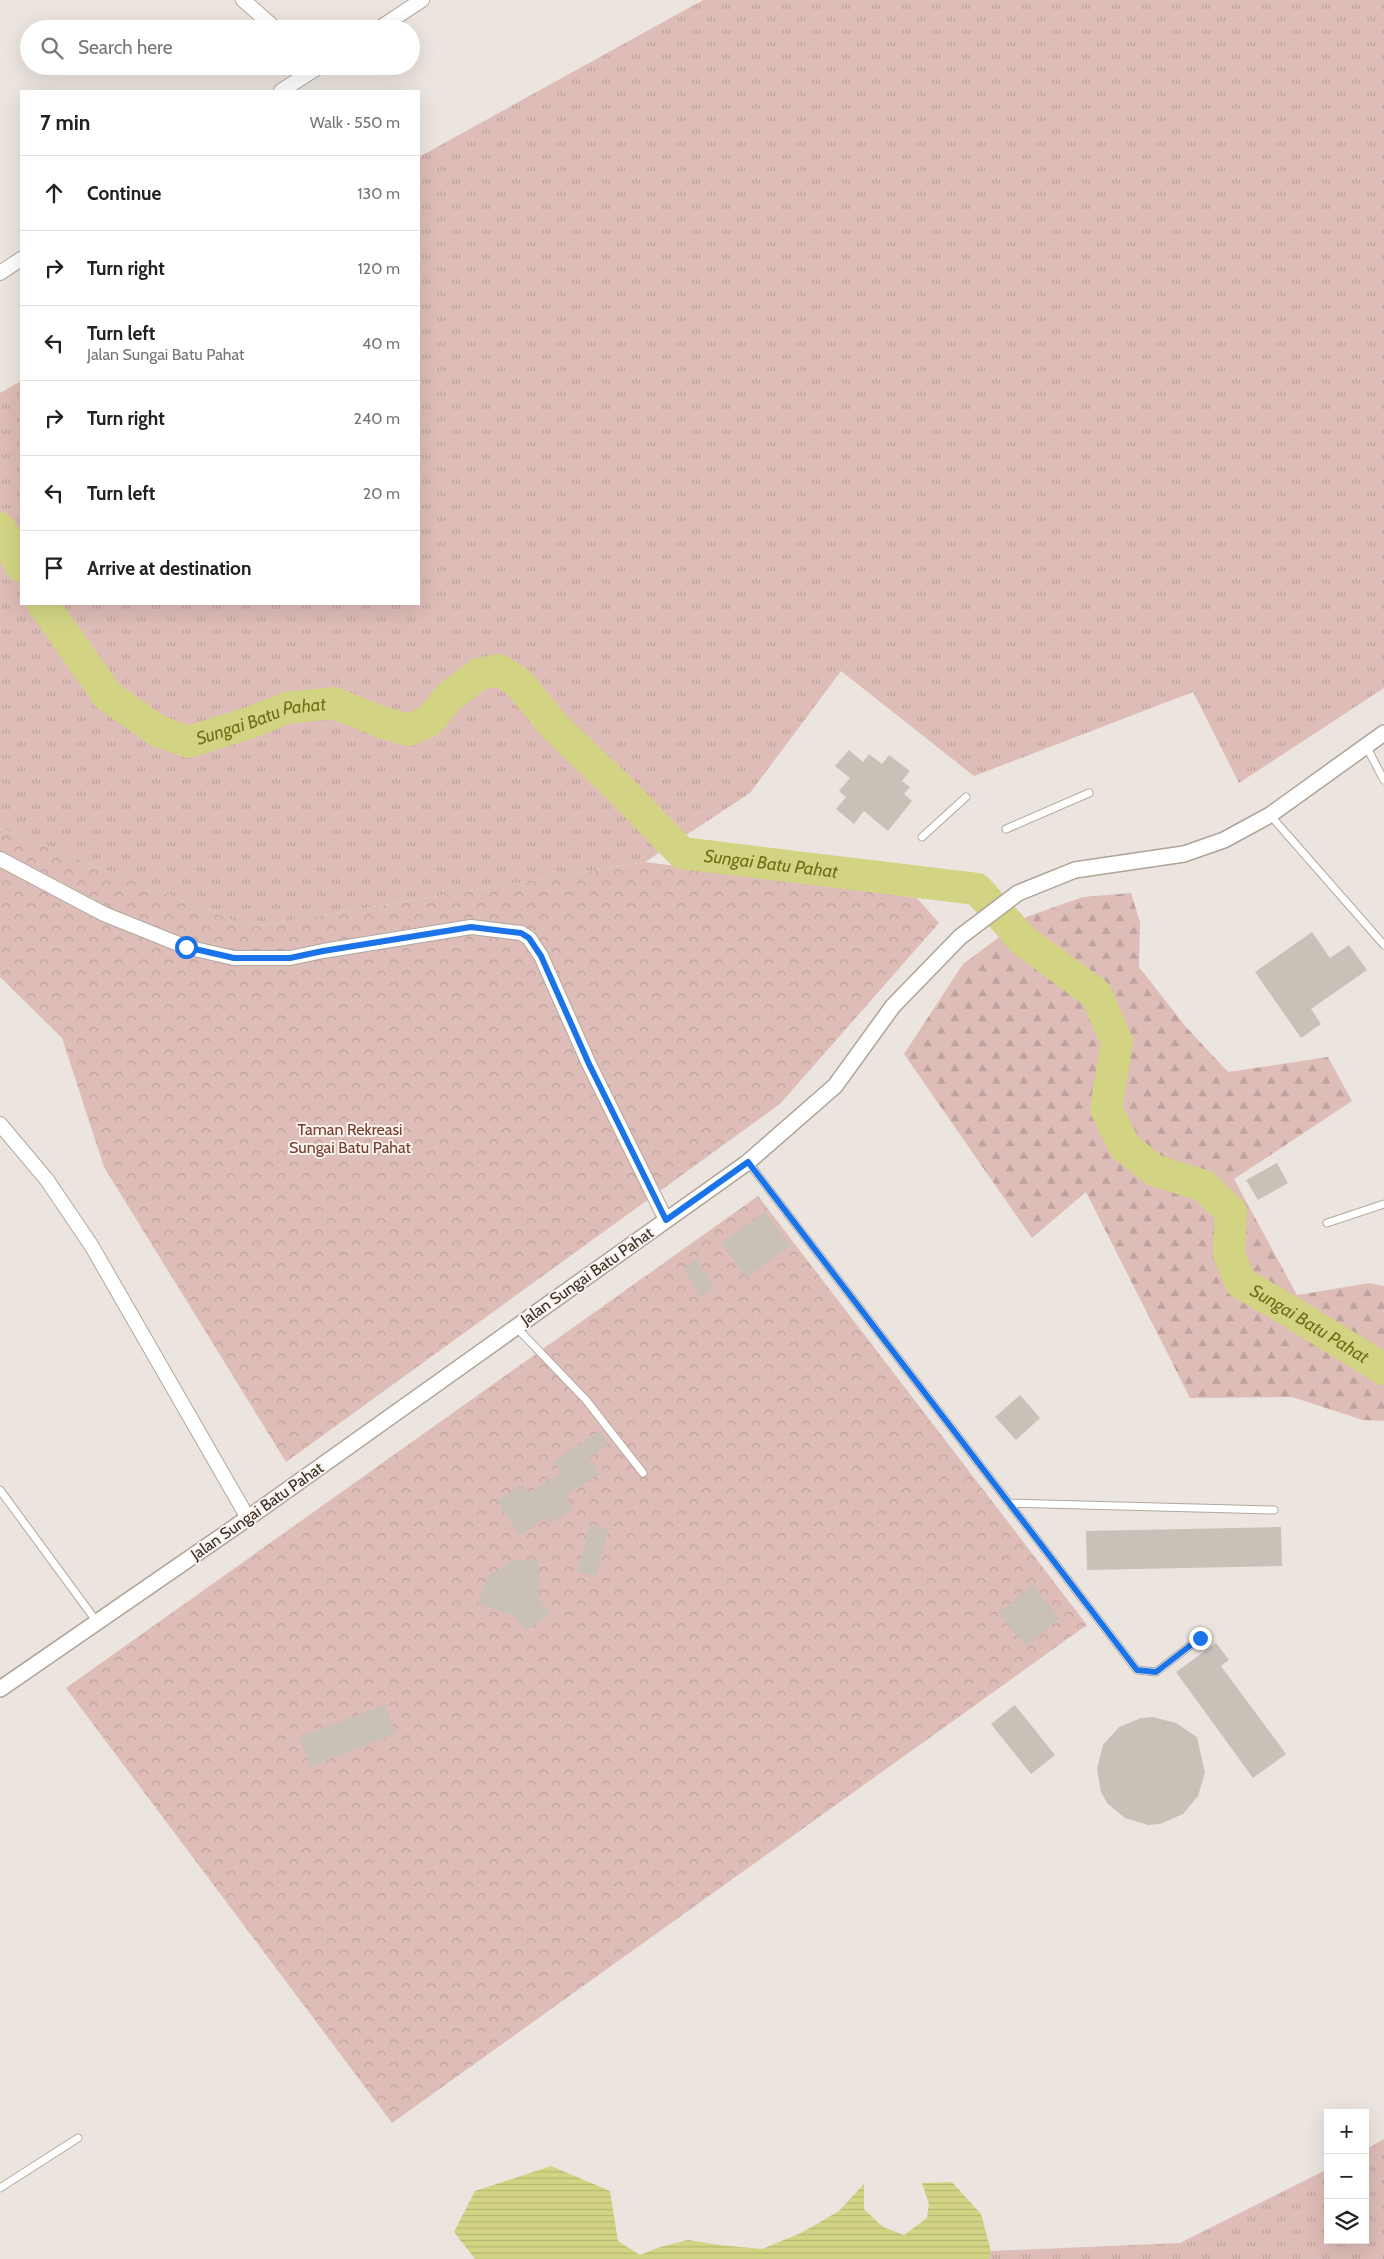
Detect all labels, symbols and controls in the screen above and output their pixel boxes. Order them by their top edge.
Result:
search box [20,20,420,75]
icon: search [38,34,66,62]
text: Search here [78,36,172,59]
text: 7 min [40,110,90,135]
text: Walk · 550 m [310,113,400,132]
icon: ahead [40,179,68,207]
text: Continue [87,182,161,205]
text: 130 m [357,184,400,203]
icon: right [40,254,68,282]
text: Turn right [87,257,165,280]
text: 120 m [358,259,400,278]
text: Turn left [87,322,155,345]
icon: left [40,329,68,357]
text: 40 m [362,334,400,353]
text: Jalan Sungai Batu Pahat [87,345,244,364]
icon: right [40,404,68,432]
text: Turn right [87,407,165,430]
text: 240 m [354,409,400,428]
icon: left [40,479,68,507]
text: Turn left [87,482,155,505]
text: 20 m [363,484,400,503]
icon: arrive [40,554,68,582]
text: Arrive at destination [87,557,251,580]
water label: Sungai Batu Pahat [193,693,327,750]
water label: Sungai Batu Pahat [703,845,840,883]
route start [175,936,198,959]
park label: Taman Rekreasi Sungai Batu Pahat [289,1120,412,1157]
street label: Jalan Sungai Batu Pahat [516,1223,657,1330]
water label: Sungai Batu Pahat [1246,1280,1373,1368]
street label: Jalan Sungai Batu Pahat [186,1458,327,1565]
route end [1189,1627,1212,1650]
map controls [1324,2109,1369,2244]
button: + [1324,2109,1369,2154]
button: − [1324,2154,1369,2199]
button: layers [1324,2199,1369,2244]

